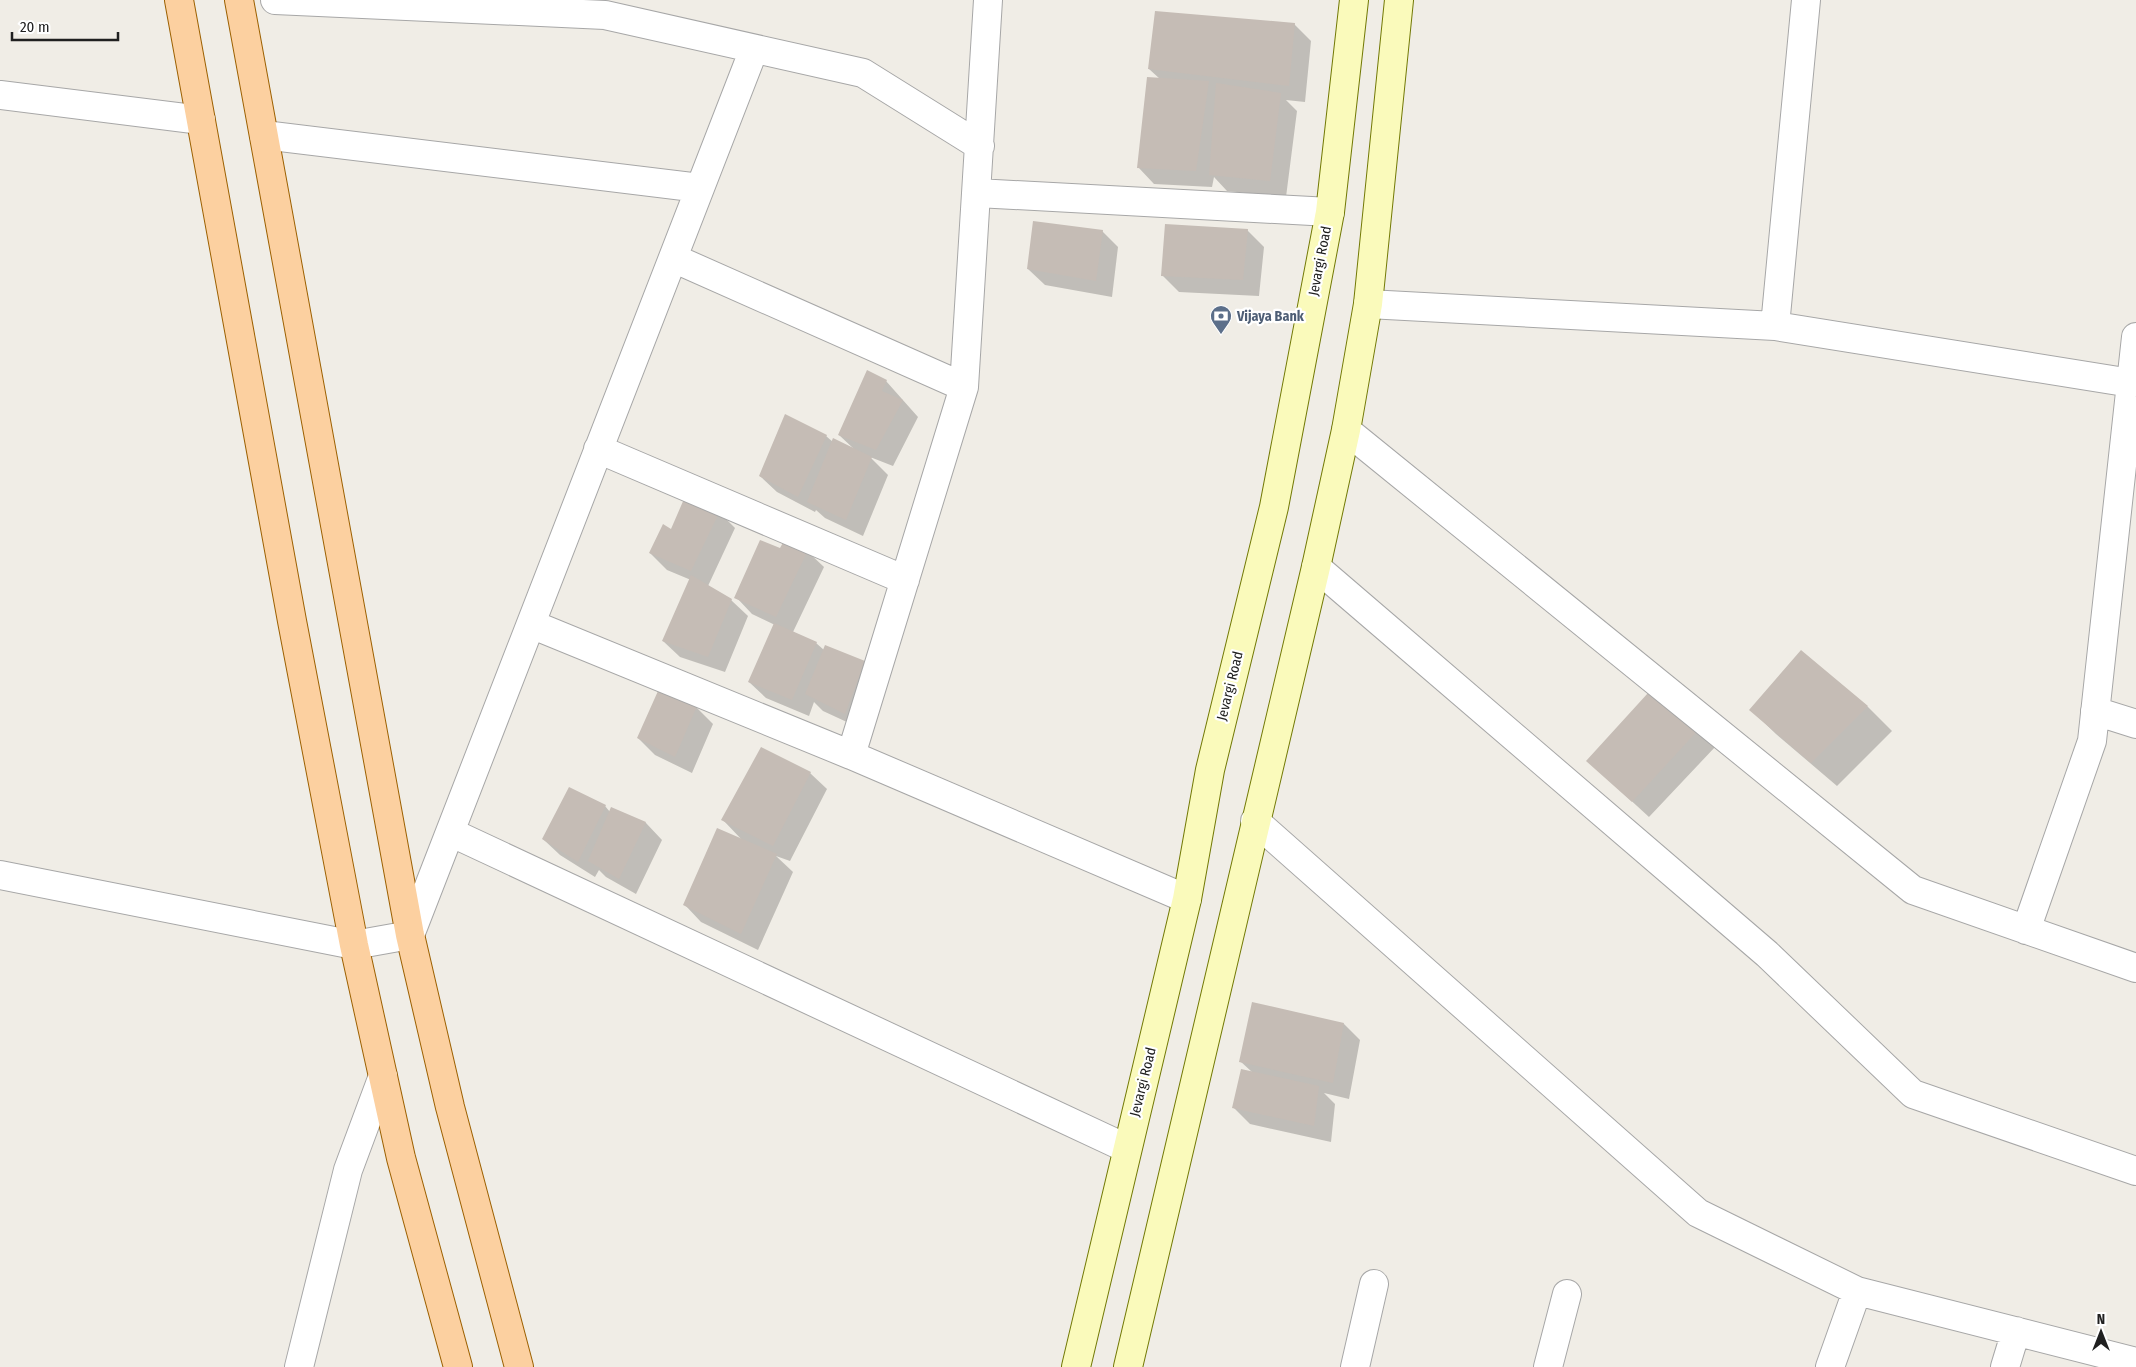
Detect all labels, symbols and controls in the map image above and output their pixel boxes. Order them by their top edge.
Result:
scale bar [12,10,119,42]
text: 20 m [20,18,50,36]
street label: Jevargi Road [1305,225,1335,297]
bank icon: Vijaya Bank [1209,304,1233,335]
place label: Vijaya Bank [1236,308,1305,325]
street label: Jevargi Road [1213,650,1247,722]
street label: Jevargi Road [1126,1046,1160,1118]
north arrow [2076,1307,2126,1357]
text: N [2097,1311,2105,1328]

